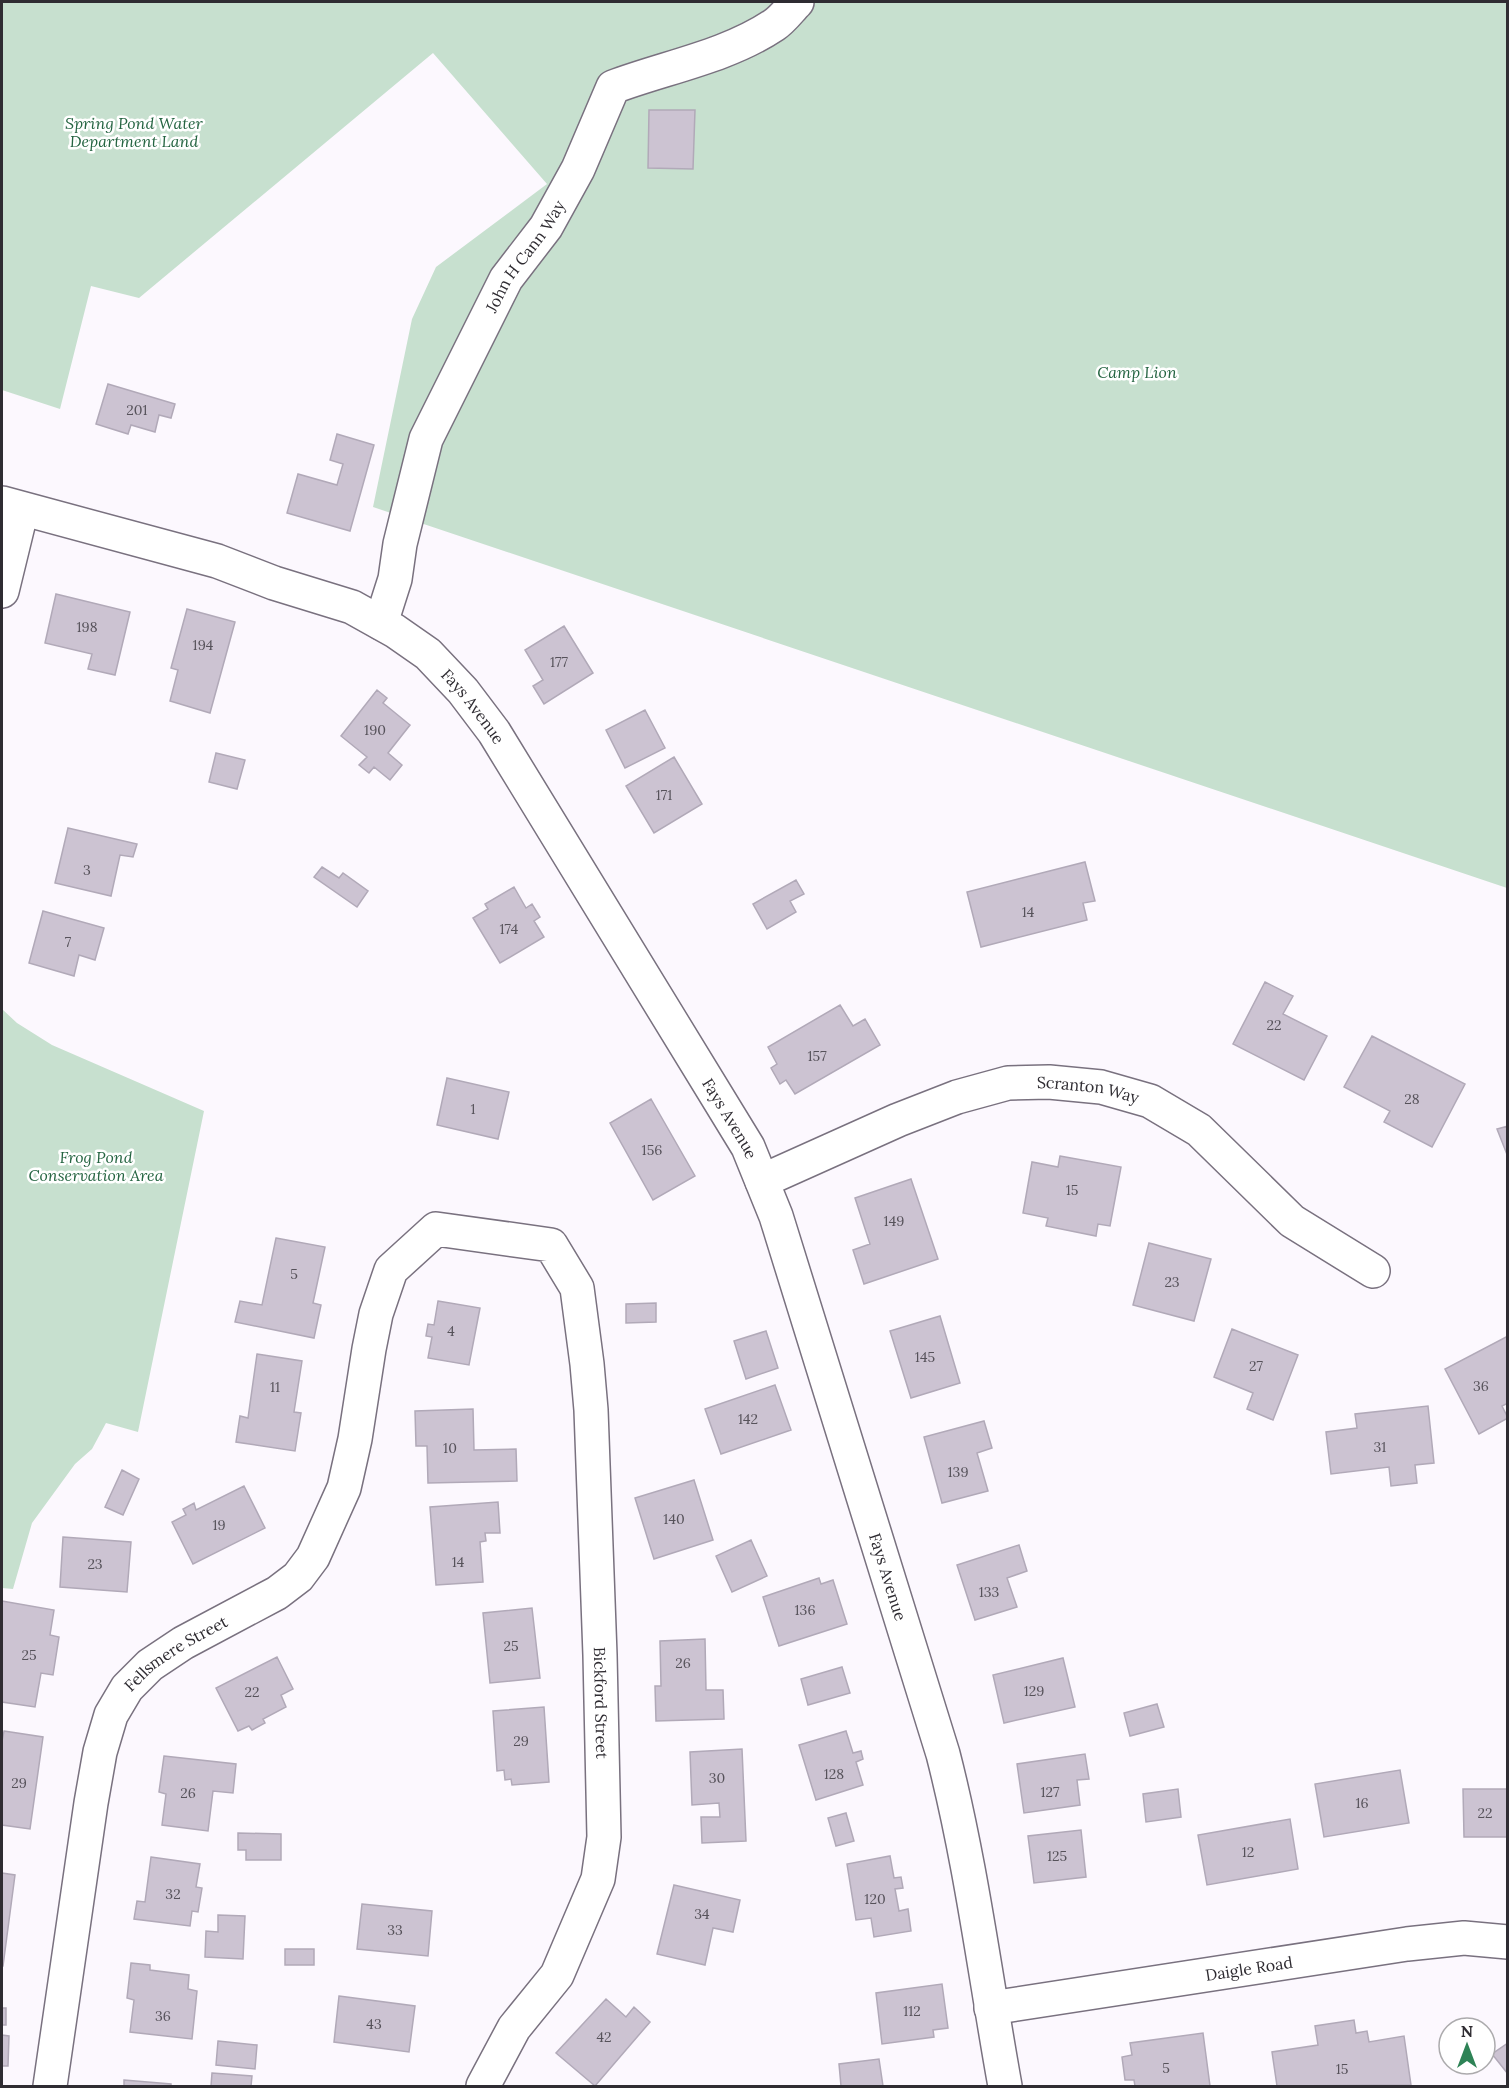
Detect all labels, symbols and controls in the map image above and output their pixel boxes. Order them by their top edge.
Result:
park label: Spring Pond Water Department Land [65,113,204,151]
street label: John H Cann Way [481,196,569,316]
park label: Camp Lion [1097,362,1177,382]
house number: 201 [126,401,148,419]
house number: 198 [76,618,98,636]
house number: 194 [193,636,214,654]
house number: 177 [550,653,569,671]
street label: Fays Avenue [437,664,509,748]
house number: 190 [364,721,386,739]
house number: 171 [656,786,672,804]
house number: 3 [83,861,91,879]
house number: 14 [1022,903,1035,921]
house number: 174 [500,920,519,938]
house number: 7 [65,933,72,951]
house number: 22 [1266,1016,1282,1034]
house number: 157 [807,1047,827,1065]
street label: Scranton Way [1037,1072,1142,1108]
street label: Fays Avenue [698,1074,762,1162]
house number: 28 [1404,1090,1420,1108]
house number: 1 [470,1100,476,1118]
house number: 156 [642,1141,662,1159]
park label: Frog Pond Conservation Area [29,1147,164,1185]
house number: 15 [1066,1181,1078,1199]
house number: 149 [884,1212,904,1230]
house number: 5 [290,1265,298,1283]
house number: 23 [1164,1273,1180,1291]
house number: 4 [447,1322,455,1340]
house number: 145 [915,1348,935,1366]
house number: 27 [1249,1357,1264,1375]
house number: 36 [1473,1377,1489,1395]
house number: 11 [270,1378,280,1396]
house number: 142 [738,1410,758,1428]
house number: 31 [1374,1438,1386,1456]
house number: 10 [443,1439,457,1457]
house number: 139 [948,1463,969,1481]
house number: 140 [663,1510,685,1528]
house number: 19 [212,1516,226,1534]
street label: Fays Avenue [865,1531,911,1623]
house number: 14 [452,1553,465,1571]
house number: 23 [87,1555,103,1573]
house number: 133 [979,1583,1000,1601]
house number: 136 [795,1601,816,1619]
street label: Fellsmere Street [120,1611,232,1695]
house number: 25 [503,1637,519,1655]
house number: 25 [21,1646,37,1664]
street label: Bickford Street [590,1646,612,1760]
house number: 26 [675,1654,691,1672]
house number: 129 [1024,1682,1044,1700]
house number: 22 [244,1683,260,1701]
house number: 29 [513,1732,529,1750]
house number: 128 [824,1765,844,1783]
house number: 30 [709,1769,725,1787]
house number: 29 [11,1774,27,1792]
house number: 127 [1040,1783,1060,1801]
house number: 26 [180,1784,196,1802]
house number: 16 [1355,1794,1369,1812]
house number: 22 [1477,1804,1493,1822]
house number: 12 [1242,1843,1254,1861]
house number: 125 [1047,1847,1067,1865]
house number: 32 [165,1885,181,1903]
house number: 120 [864,1890,886,1908]
house number: 34 [694,1905,710,1923]
house number: 33 [387,1921,403,1939]
street label: Daigle Road [1204,1952,1295,1985]
house number: 112 [903,2002,921,2020]
house number: 36 [155,2007,171,2025]
house number: 43 [366,2015,382,2033]
north arrow [1437,2016,1497,2076]
text: N [1461,2021,1473,2041]
house number: 42 [596,2028,612,2046]
house number: 5 [1162,2059,1170,2077]
house number: 15 [1336,2060,1348,2078]

